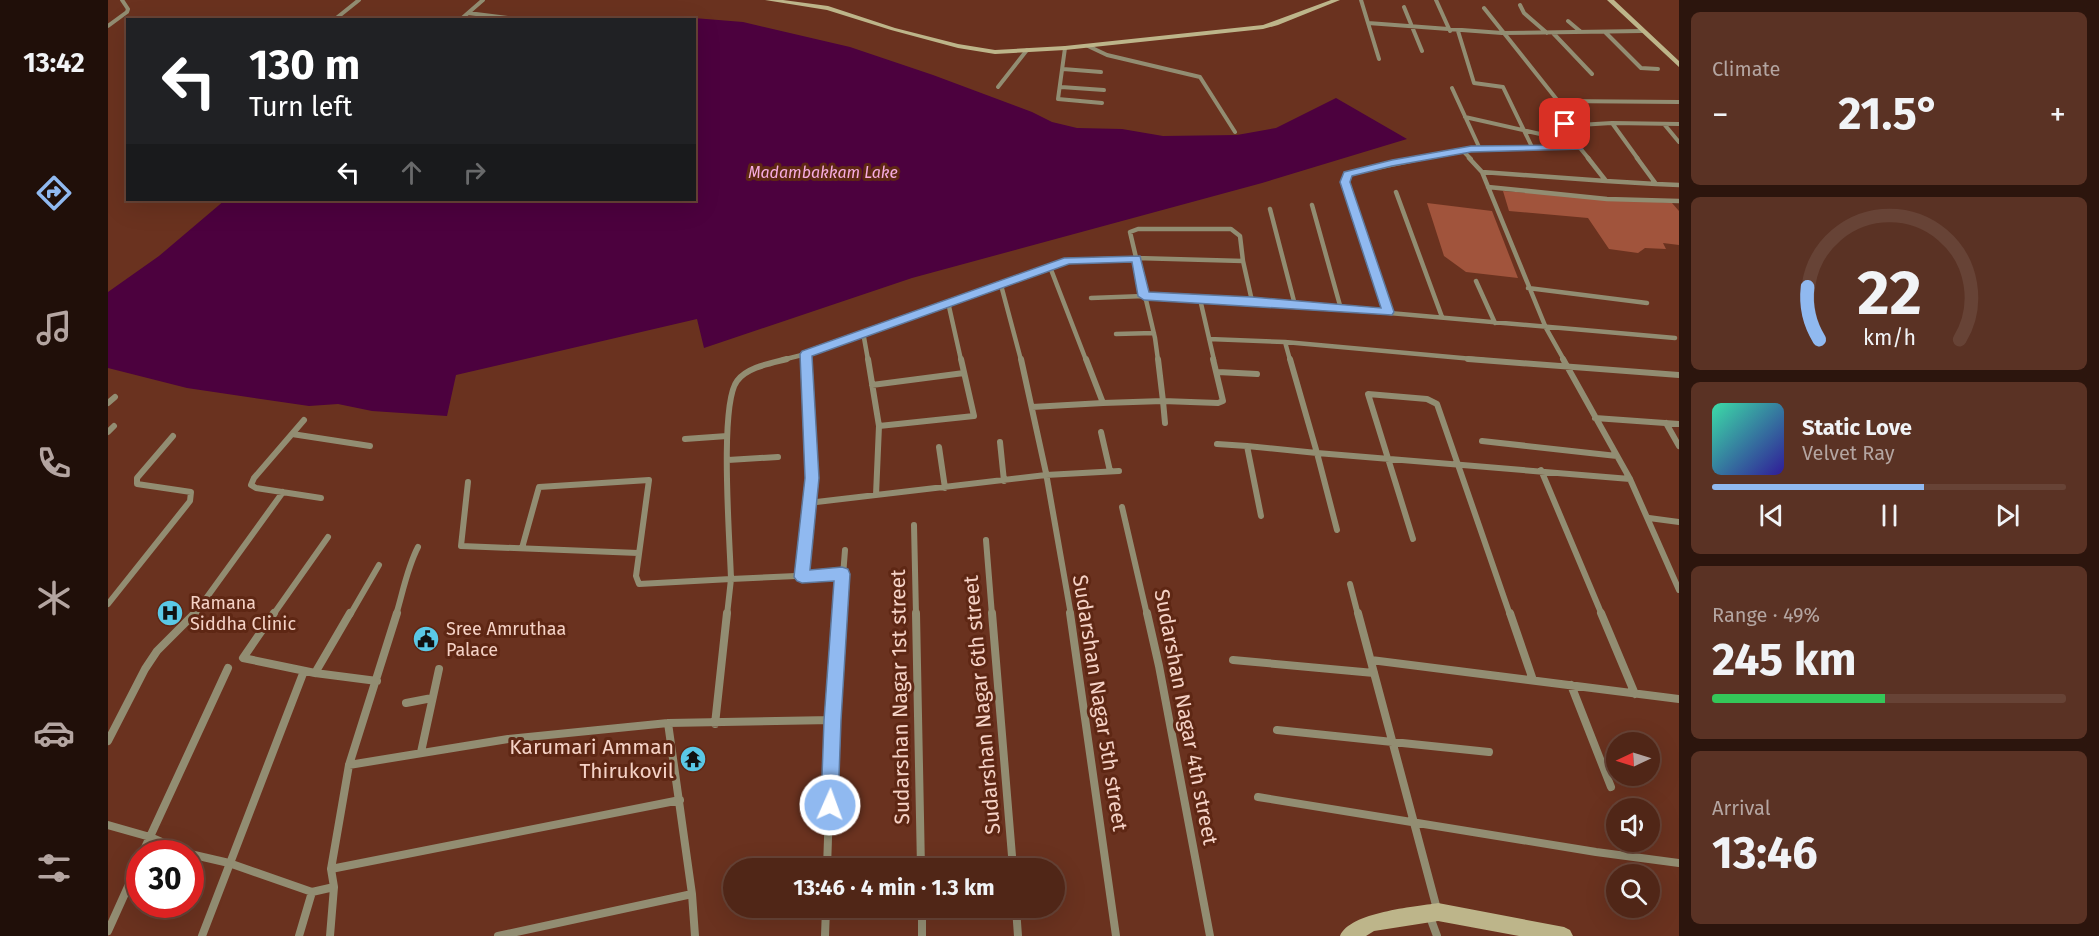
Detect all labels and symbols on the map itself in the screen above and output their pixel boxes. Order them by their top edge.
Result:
pin [1539,98,1590,149]
water label: Madambakkam Lake [748,163,898,182]
street label: Sudarshan Nagar 1st street [885,569,915,825]
street label: Sudarshan Nagar 5th street [1067,573,1133,833]
street label: Sudarshan Nagar 6th street [958,574,1006,836]
street label: Sudarshan Nagar 4th street [1148,587,1224,847]
place label: Ramana Siddha Clinic [190,592,296,635]
hospital icon: Ramana Siddha Clinic [155,598,185,628]
place label: Sree Amruthaa Palace [446,618,566,661]
public building icon: Sree Amruthaa Palace [411,624,441,654]
north arrow [1606,732,1660,786]
place label: Karumari Amman Thirukovil [509,734,674,784]
temple icon: Karumari Amman Thirukovil [678,744,708,774]
position arrow [798,773,862,837]
speed limit sign: 30 [126,840,204,918]

